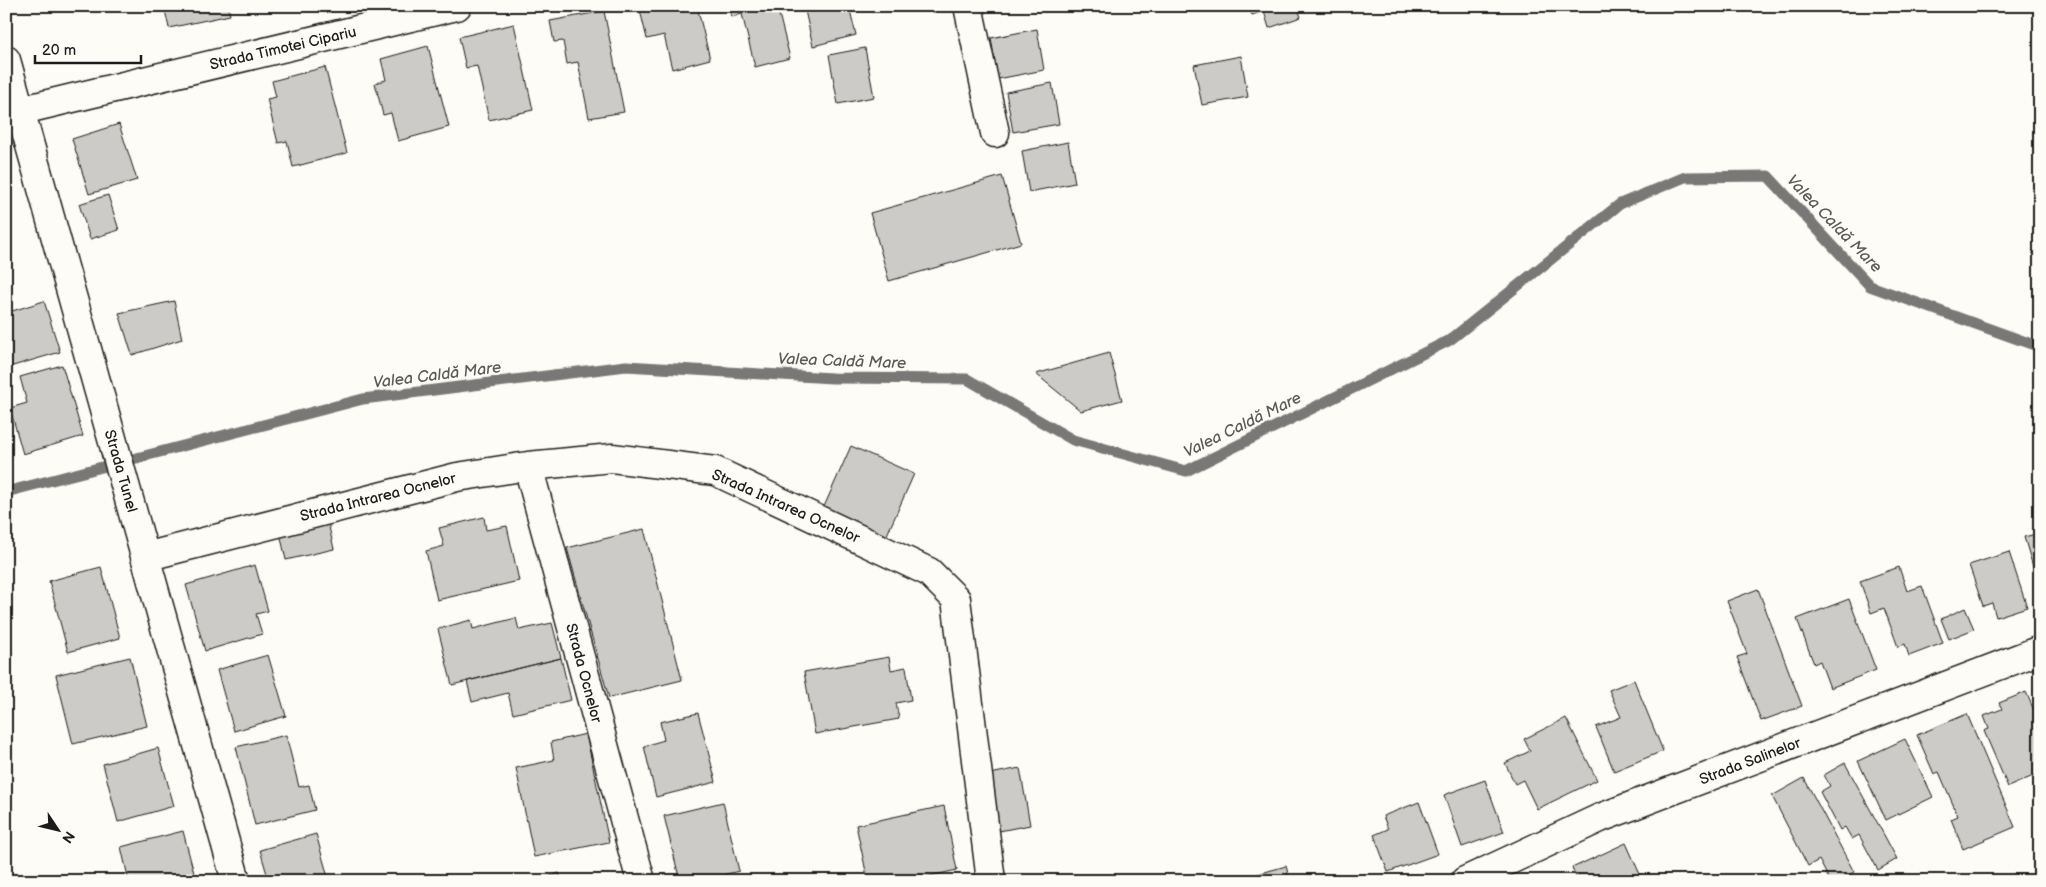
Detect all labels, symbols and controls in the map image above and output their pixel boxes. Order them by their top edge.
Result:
street label: Strada Timotei Cipariu [208,22,358,75]
scale bar [35,32,141,64]
text: 20 m [42,41,76,60]
water label: Valea Caldă Mare [1782,171,1885,277]
water label: Valea Caldă Mare [777,350,907,373]
water label: Valea Caldă Mare [372,358,502,393]
water label: Valea Caldă Mare [1181,389,1305,462]
street label: Strada Tunel [100,428,141,515]
street label: Strada Intrarea Ocnelor [709,465,863,548]
street label: Strada Intrarea Ocnelor [298,469,459,526]
street label: Strada Ocnelor [561,621,606,725]
street label: Strada Salinelor [1697,733,1804,790]
north arrow [32,804,82,854]
text: N [58,828,78,846]

